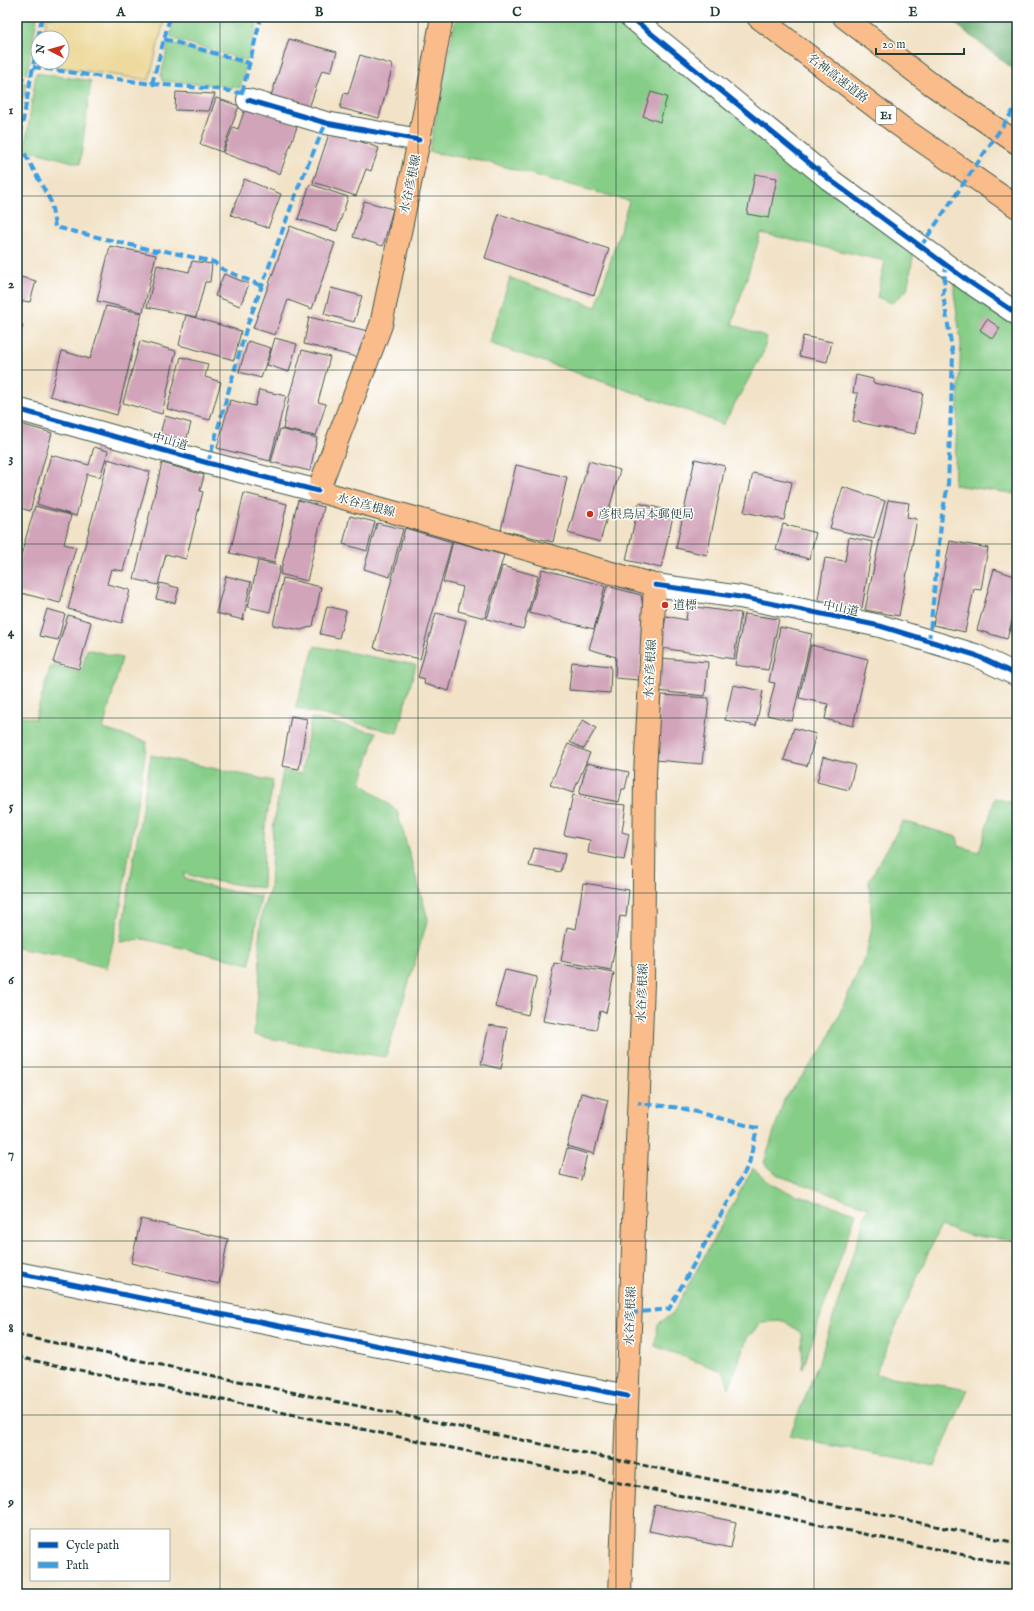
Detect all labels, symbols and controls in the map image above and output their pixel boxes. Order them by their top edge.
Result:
text: A [116,4,127,21]
text: B [315,4,324,21]
text: C [512,4,522,21]
text: D [710,4,721,21]
text: E [908,4,918,21]
north arrow [30,30,70,70]
scale bar [876,30,964,56]
text: 20 m [882,37,905,52]
text: N [33,43,49,56]
street label: 名神高速道路 [804,51,871,106]
text: 1 [9,102,14,119]
road number: E1 [876,106,896,124]
street label: 水谷彦根線 [397,153,424,215]
text: 2 [8,276,14,293]
street label: 中山道 [150,429,189,454]
text: 3 [9,450,14,467]
street label: 水谷彦根線 [335,490,397,520]
place label: 彦根鳥居本郵便局 [598,507,694,522]
marker: 彦根鳥居本郵便局 [585,509,595,519]
street label: 中山道 [822,597,860,620]
place label: 道標 [673,598,697,613]
marker: 道標 [660,600,670,610]
text: 4 [8,624,15,641]
street label: 水谷彦根線 [641,639,660,699]
text: 5 [9,798,14,815]
street label: 水谷彦根線 [634,963,651,1023]
text: 6 [8,972,14,989]
text: 7 [8,1146,14,1163]
street label: 水谷彦根線 [622,1286,639,1346]
text: 8 [8,1320,14,1337]
text: 9 [7,1494,14,1511]
legend [30,1529,170,1581]
text: Cycle path [66,1538,120,1554]
text: Path [66,1558,89,1573]

